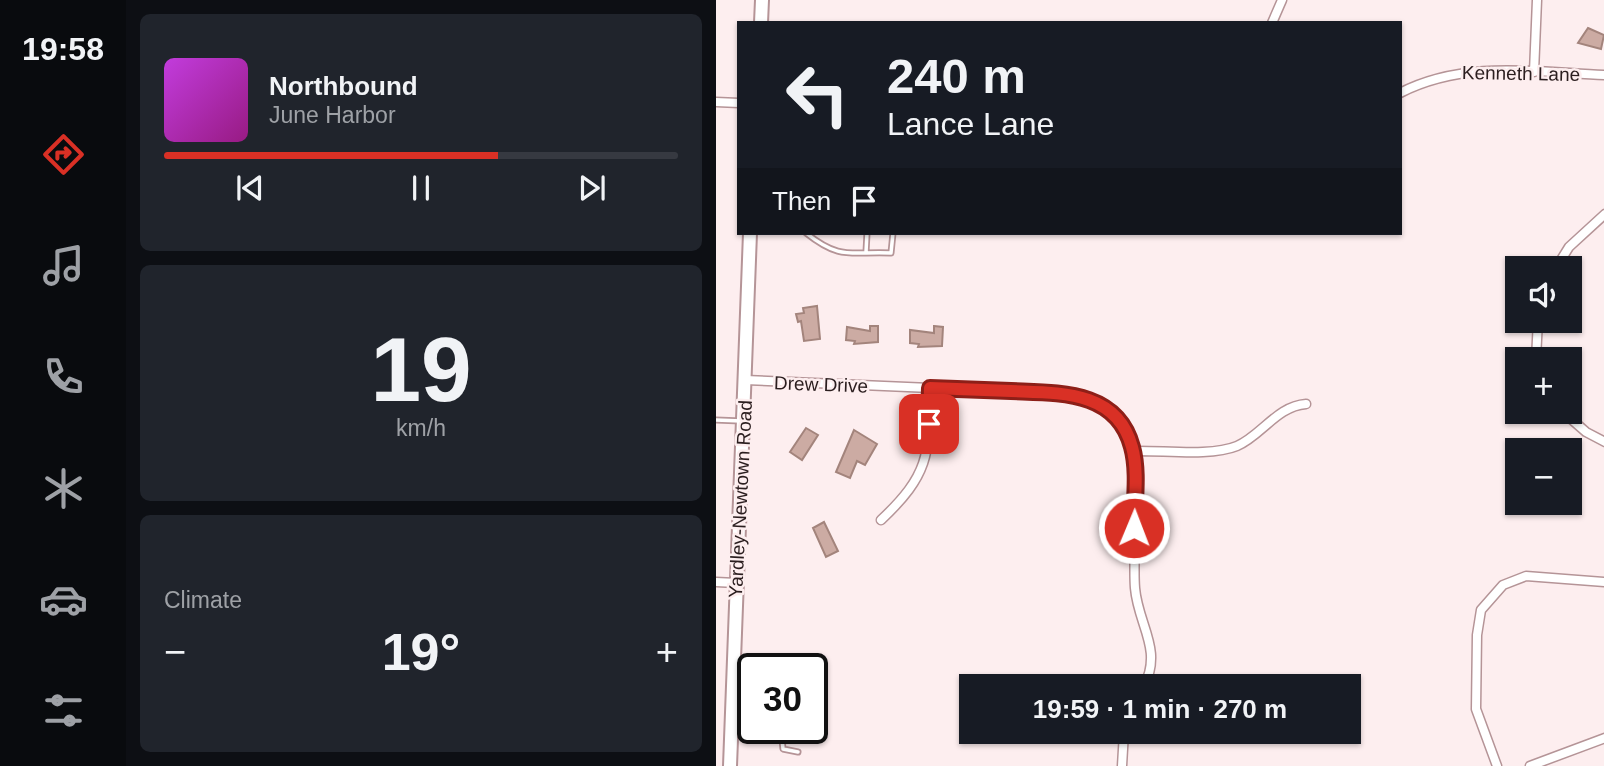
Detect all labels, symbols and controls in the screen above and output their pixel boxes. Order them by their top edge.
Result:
text: 19:58 [22,31,104,67]
icon: left [772,49,863,140]
text: 240 m [887,49,1026,103]
street label: Kenneth Lane [1462,62,1580,85]
text: Northbound [269,71,418,101]
text: June Harbor [269,102,396,128]
text: Lance Lane [887,106,1054,142]
icon: directions [39,130,88,179]
icon: previous [231,169,269,207]
icon: pause [402,169,440,207]
icon: next [573,169,611,207]
icon: arrive [845,182,883,220]
text: Then [772,186,831,216]
icon: music [39,241,88,290]
map controls [1505,256,1582,515]
button: sound [1505,256,1582,333]
text: 19 [370,319,472,420]
button: + [1505,347,1582,424]
icon: phone [39,352,88,401]
street label: Drew Drive [774,372,868,397]
pin [899,394,959,454]
street label: Yardley-Newtown Road [725,400,756,599]
icon: arrive [910,405,948,443]
text: km/h [396,415,446,441]
button: − [1505,438,1582,515]
icon: climate [39,464,88,513]
position arrow [1097,491,1171,565]
icon: car [39,575,88,624]
text: Climate [164,587,242,613]
text: 19° [382,623,460,681]
text: − [164,631,186,673]
text: + [656,631,678,673]
speed limit sign: 30 [737,653,828,744]
icon: filters [39,686,88,735]
text: 19:59 · 1 min · 270 m [1033,694,1287,724]

